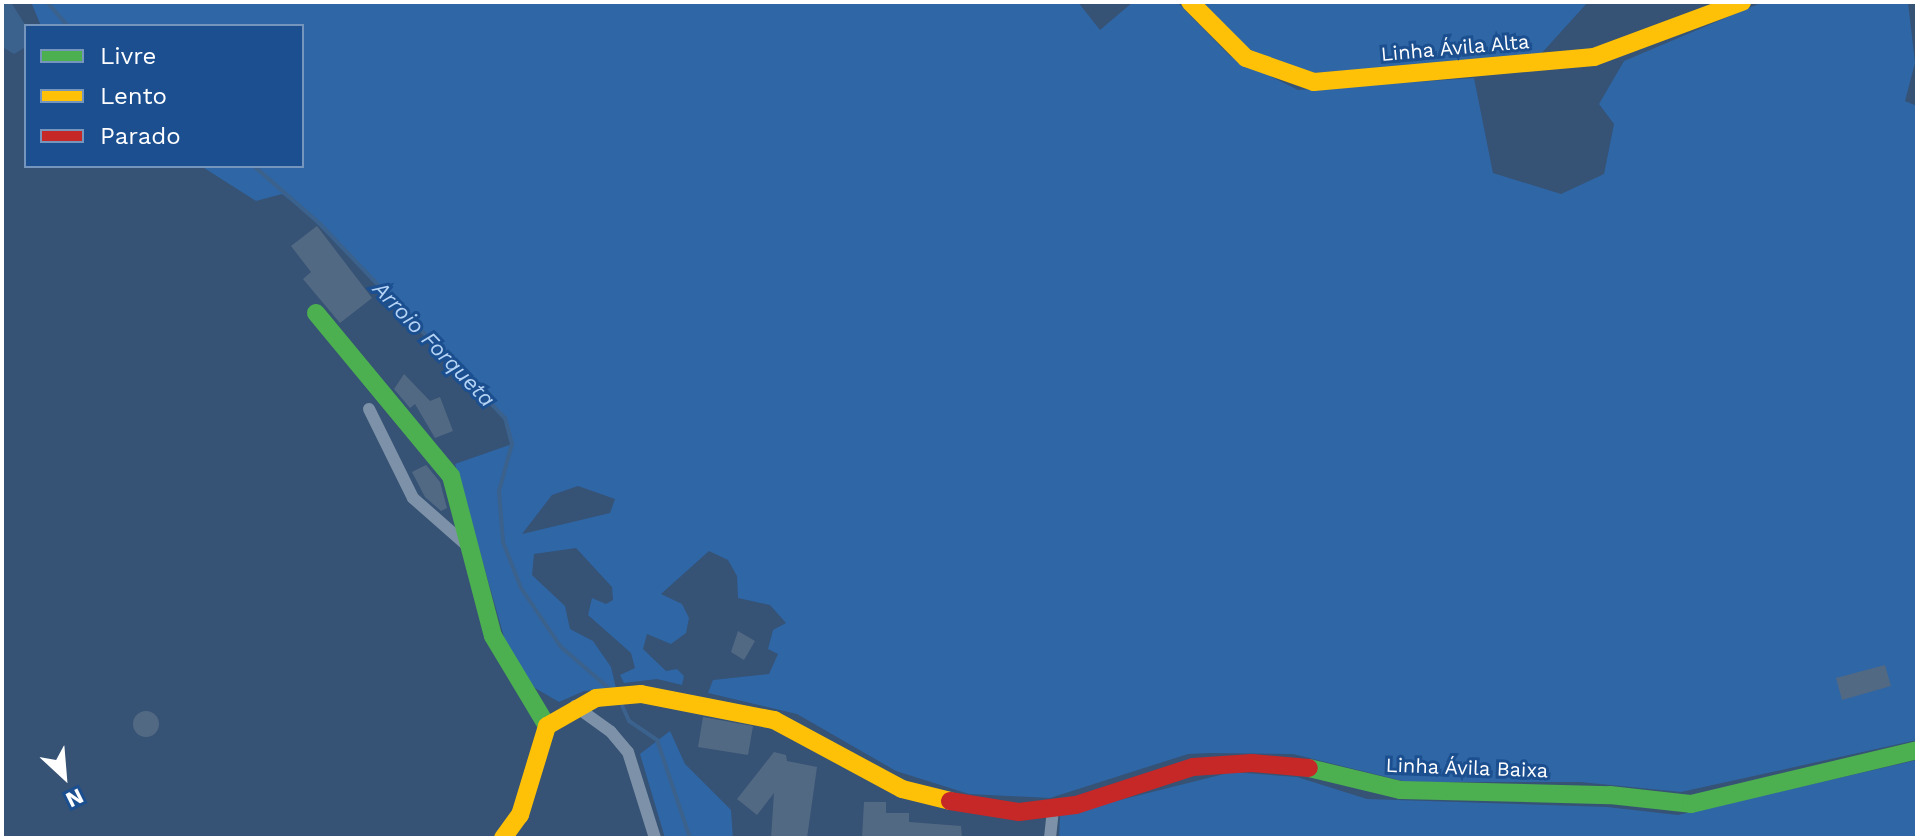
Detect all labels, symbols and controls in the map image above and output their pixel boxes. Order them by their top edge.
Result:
legend [24,24,304,168]
street label: Linha Ávila Alta [1379,29,1531,67]
text: Livre [100,42,156,70]
text: Lento [100,82,167,110]
text: Parado [100,122,181,150]
water label: Arroio Forqueta [367,276,501,412]
north arrow [24,736,104,816]
street label: Linha Ávila Baixa [1385,753,1549,783]
text: N [62,783,88,813]

